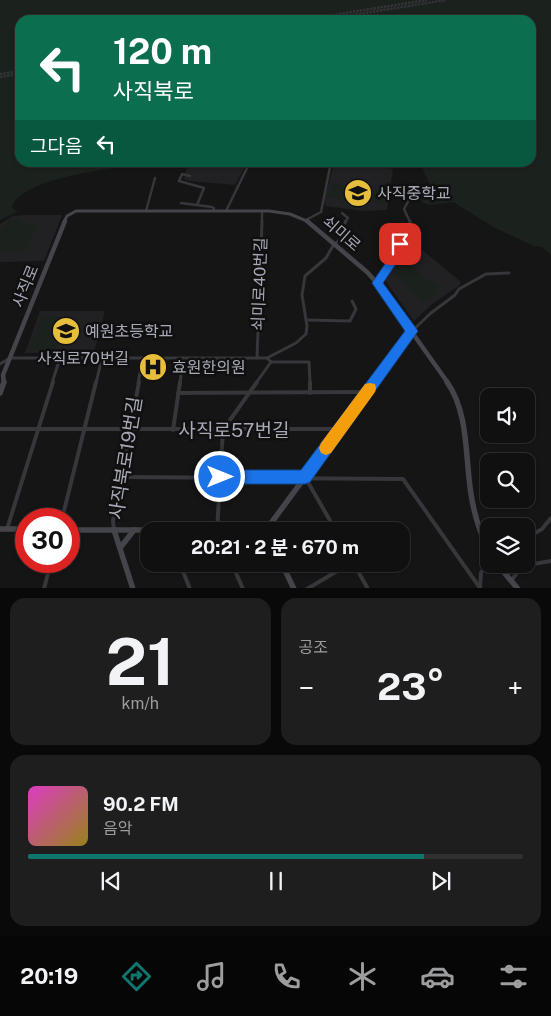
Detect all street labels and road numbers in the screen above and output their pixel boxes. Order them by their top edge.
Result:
street label: 쇠미로 [319,212,365,255]
street label: 쇠미로40번길 [248,237,271,331]
street label: 사직로 [8,262,43,310]
street label: 사직로70번길 [37,349,129,368]
street label: 사직북로19번길 [104,395,146,521]
street label: 사직로57번길 [179,419,289,441]

